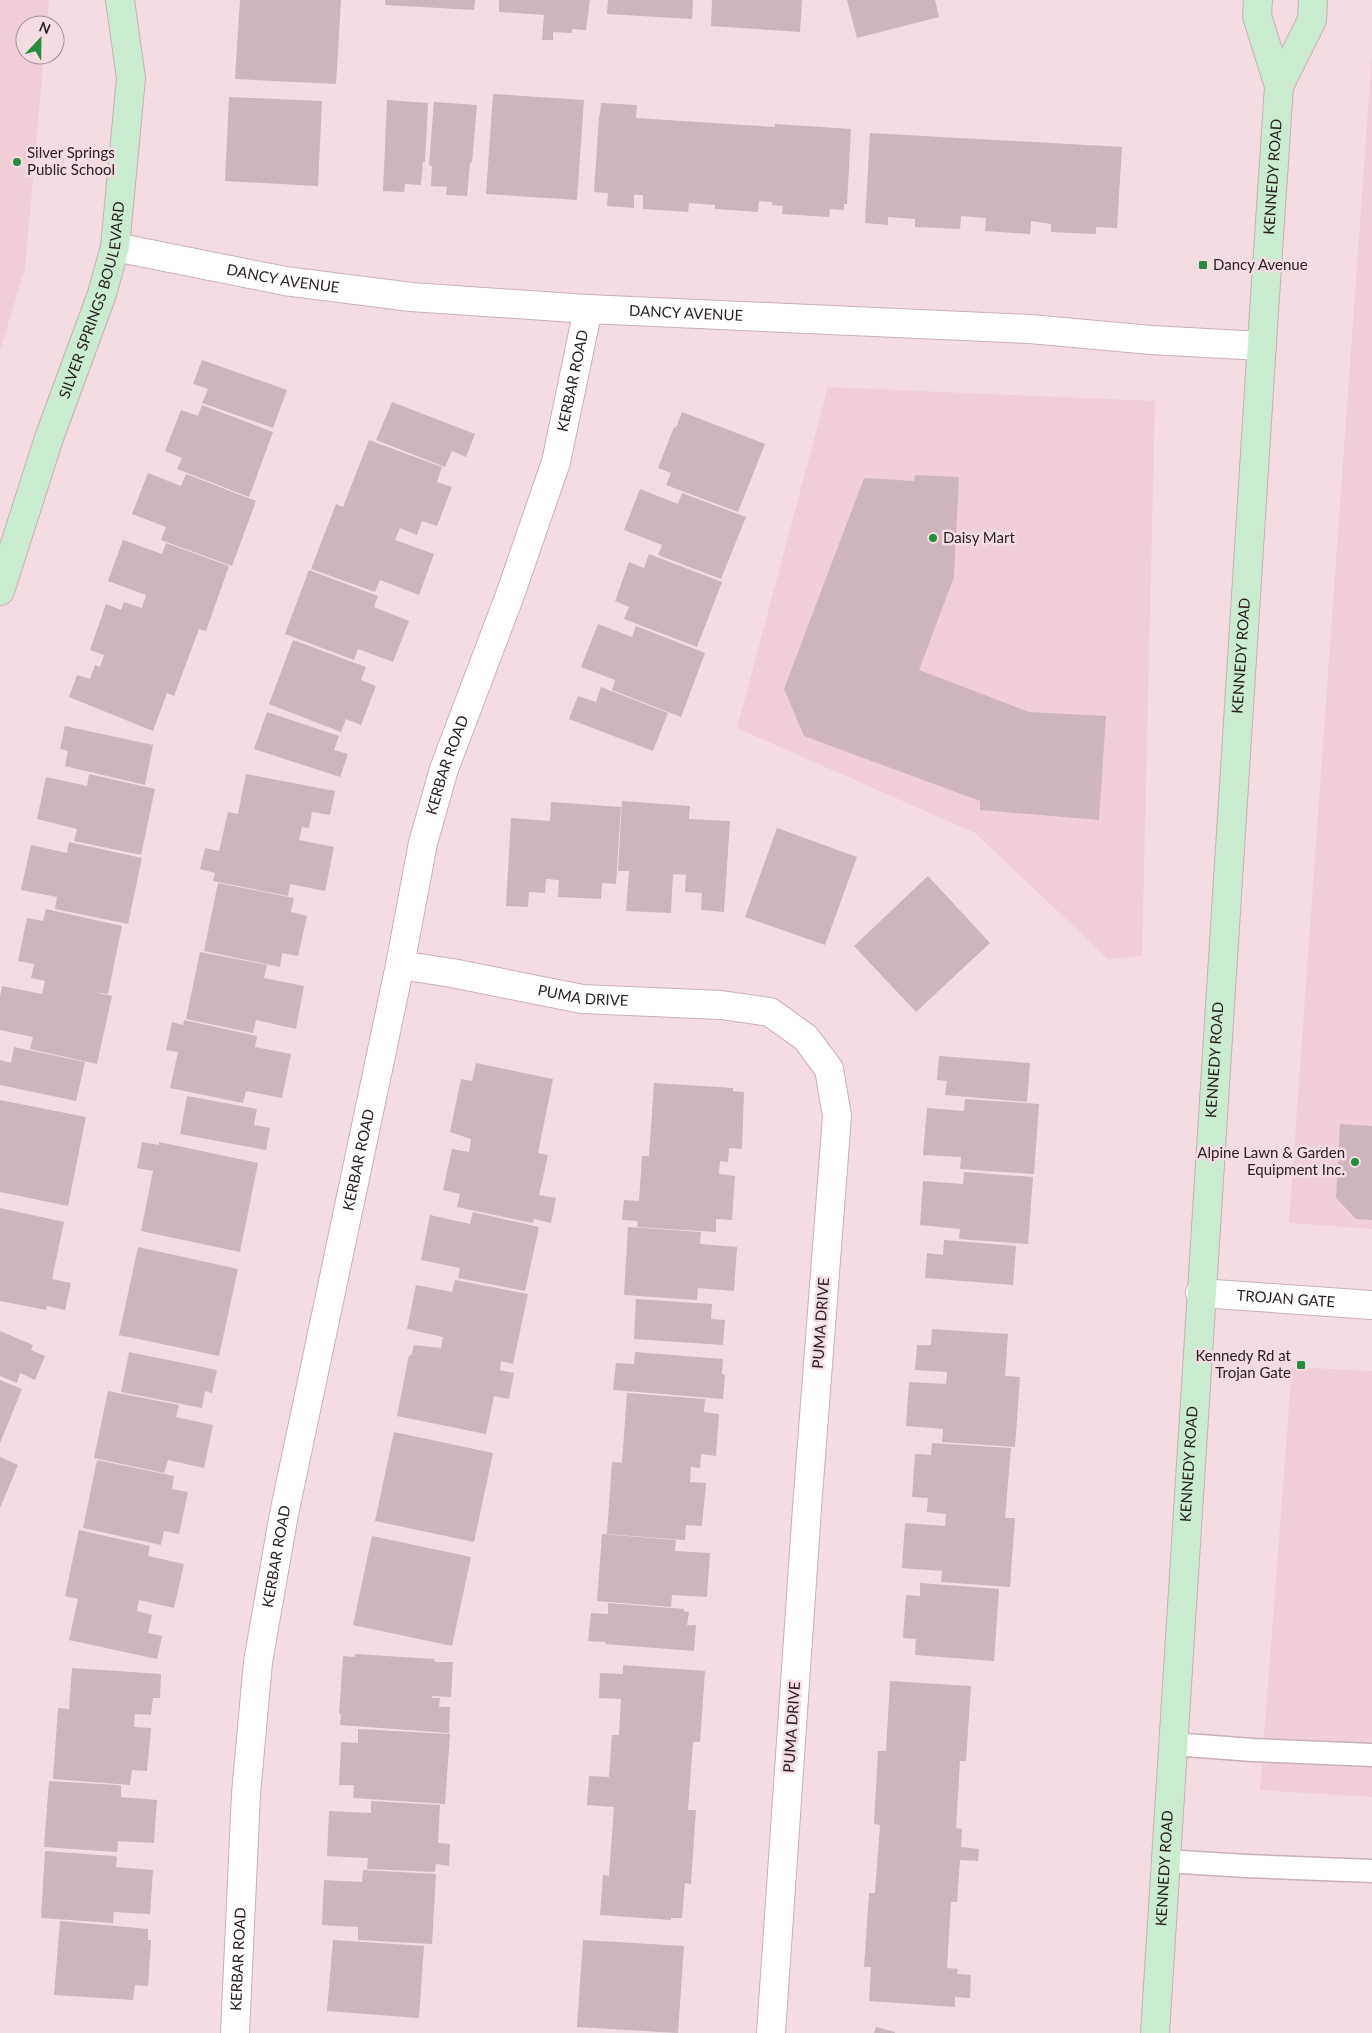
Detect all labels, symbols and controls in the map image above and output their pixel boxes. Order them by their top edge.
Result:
north arrow [15,15,65,65]
text: N [37,18,53,37]
street label: KENNEDY ROAD [1259,118,1285,235]
place label: Silver Springs Public School [27,143,115,178]
marker: Silver Springs Public School [11,156,23,168]
street label: SILVER SPRINGS BOULEVARD [54,200,127,401]
place label: Dancy Avenue [1213,255,1308,273]
marker: Dancy Avenue [1197,259,1209,271]
street label: DANCY AVENUE [225,260,341,296]
street label: DANCY AVENUE [629,301,744,324]
street label: KERBAR ROAD [553,328,591,433]
place label: Daisy Mart [943,528,1015,546]
marker: Daisy Mart [927,532,939,544]
street label: KENNEDY ROAD [1227,597,1253,714]
street label: KERBAR ROAD [422,713,472,816]
street label: PUMA DRIVE [536,980,629,1009]
street label: KENNEDY ROAD [1201,1001,1226,1118]
street label: KERBAR ROAD [338,1107,377,1212]
place label: Alpine Lawn & Garden Equipment Inc. [1197,1143,1345,1178]
marker: Alpine Lawn & Garden Equipment Inc. [1349,1156,1361,1168]
street label: PUMA DRIVE [808,1277,832,1369]
street label: TROJAN GATE [1236,1286,1336,1310]
place label: Kennedy Rd at Trojan Gate [1195,1346,1292,1381]
marker: Kennedy Rd at Trojan Gate [1295,1359,1307,1371]
street label: KENNEDY ROAD [1175,1405,1201,1523]
street label: KERBAR ROAD [258,1503,294,1609]
street label: PUMA DRIVE [779,1681,803,1773]
street label: KENNEDY ROAD [1151,1810,1176,1927]
street label: KERBAR ROAD [226,1907,249,2011]

